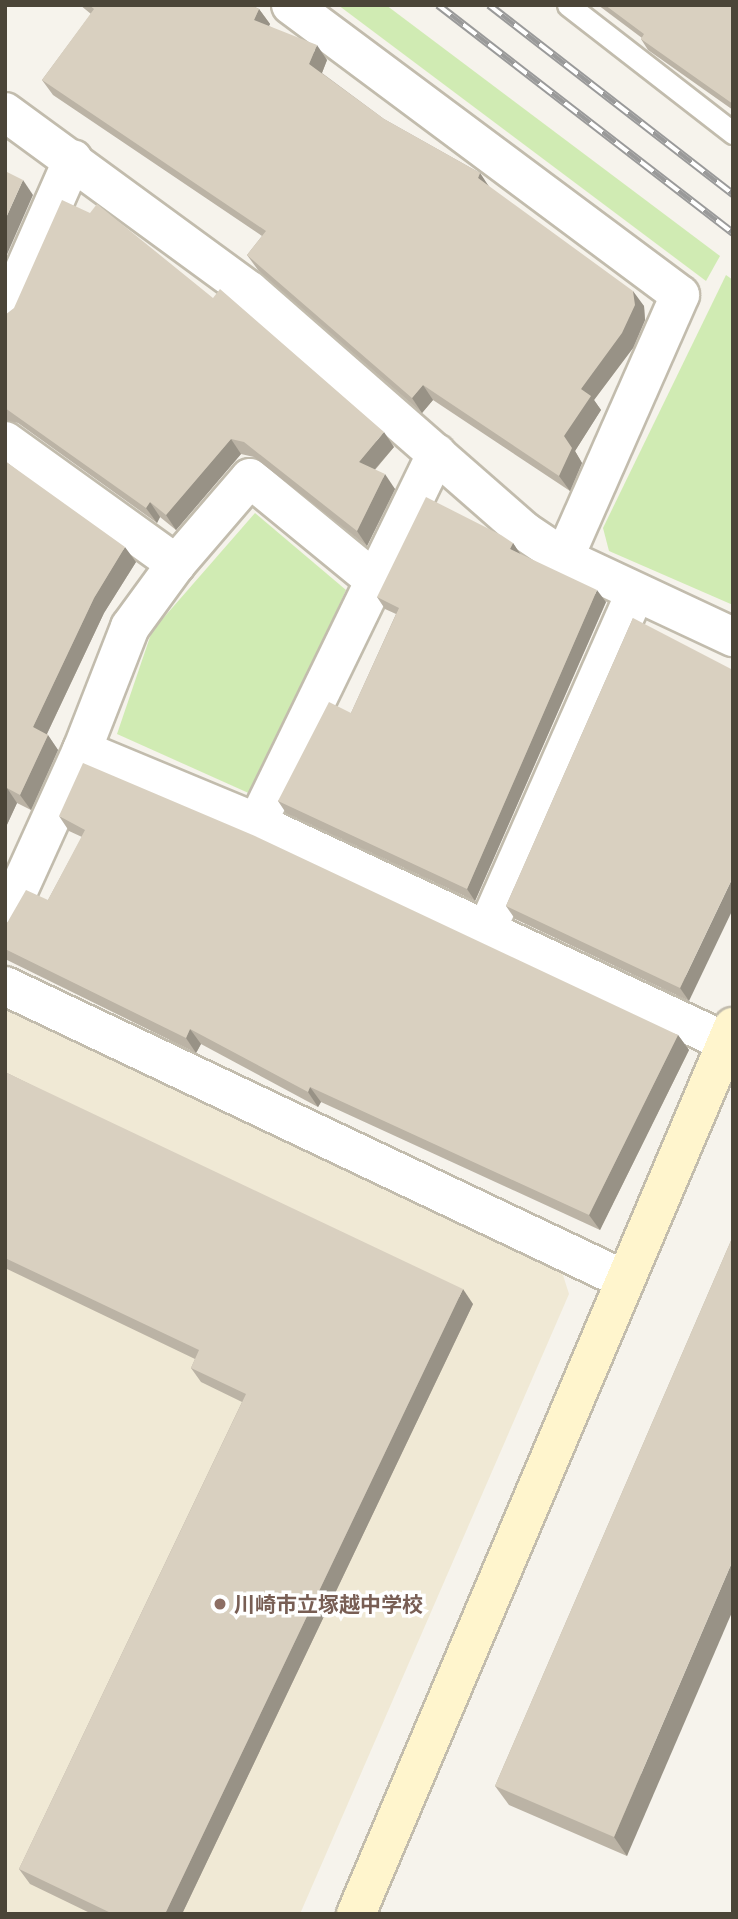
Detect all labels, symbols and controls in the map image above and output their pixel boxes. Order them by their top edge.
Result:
place label: 川崎市立塚越中学校 [234,1591,423,1617]
marker: 川崎市立塚越中学校 [212,1596,228,1612]

